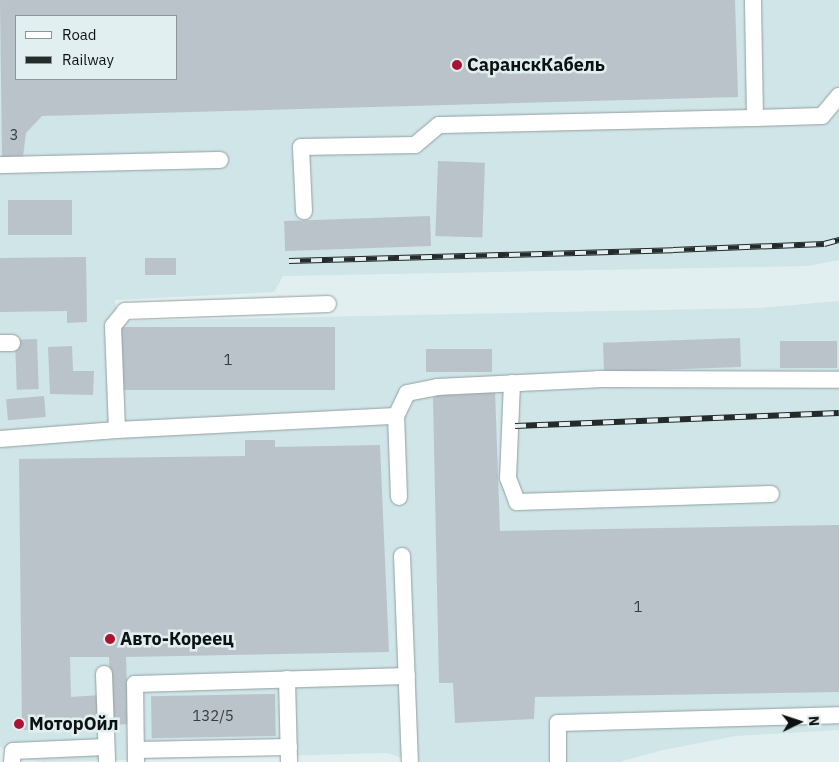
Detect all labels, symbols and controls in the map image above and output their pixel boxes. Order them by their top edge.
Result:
legend [15,15,178,80]
text: Road [62,25,97,44]
text: Railway [62,50,114,69]
place label: СаранскКабель [467,54,605,76]
marker: СаранскКабель [451,59,463,71]
house number: 3 [10,126,18,144]
house number: 1 [224,351,232,369]
house number: 1 [634,598,642,616]
place label: Авто-Кореец [120,628,234,650]
marker: Авто-Кореец [104,633,116,645]
north arrow [774,697,824,747]
house number: 132/5 [192,707,234,725]
place label: МоторОйл [29,713,119,735]
text: N [805,715,823,727]
marker: МоторОйл [13,718,25,730]

